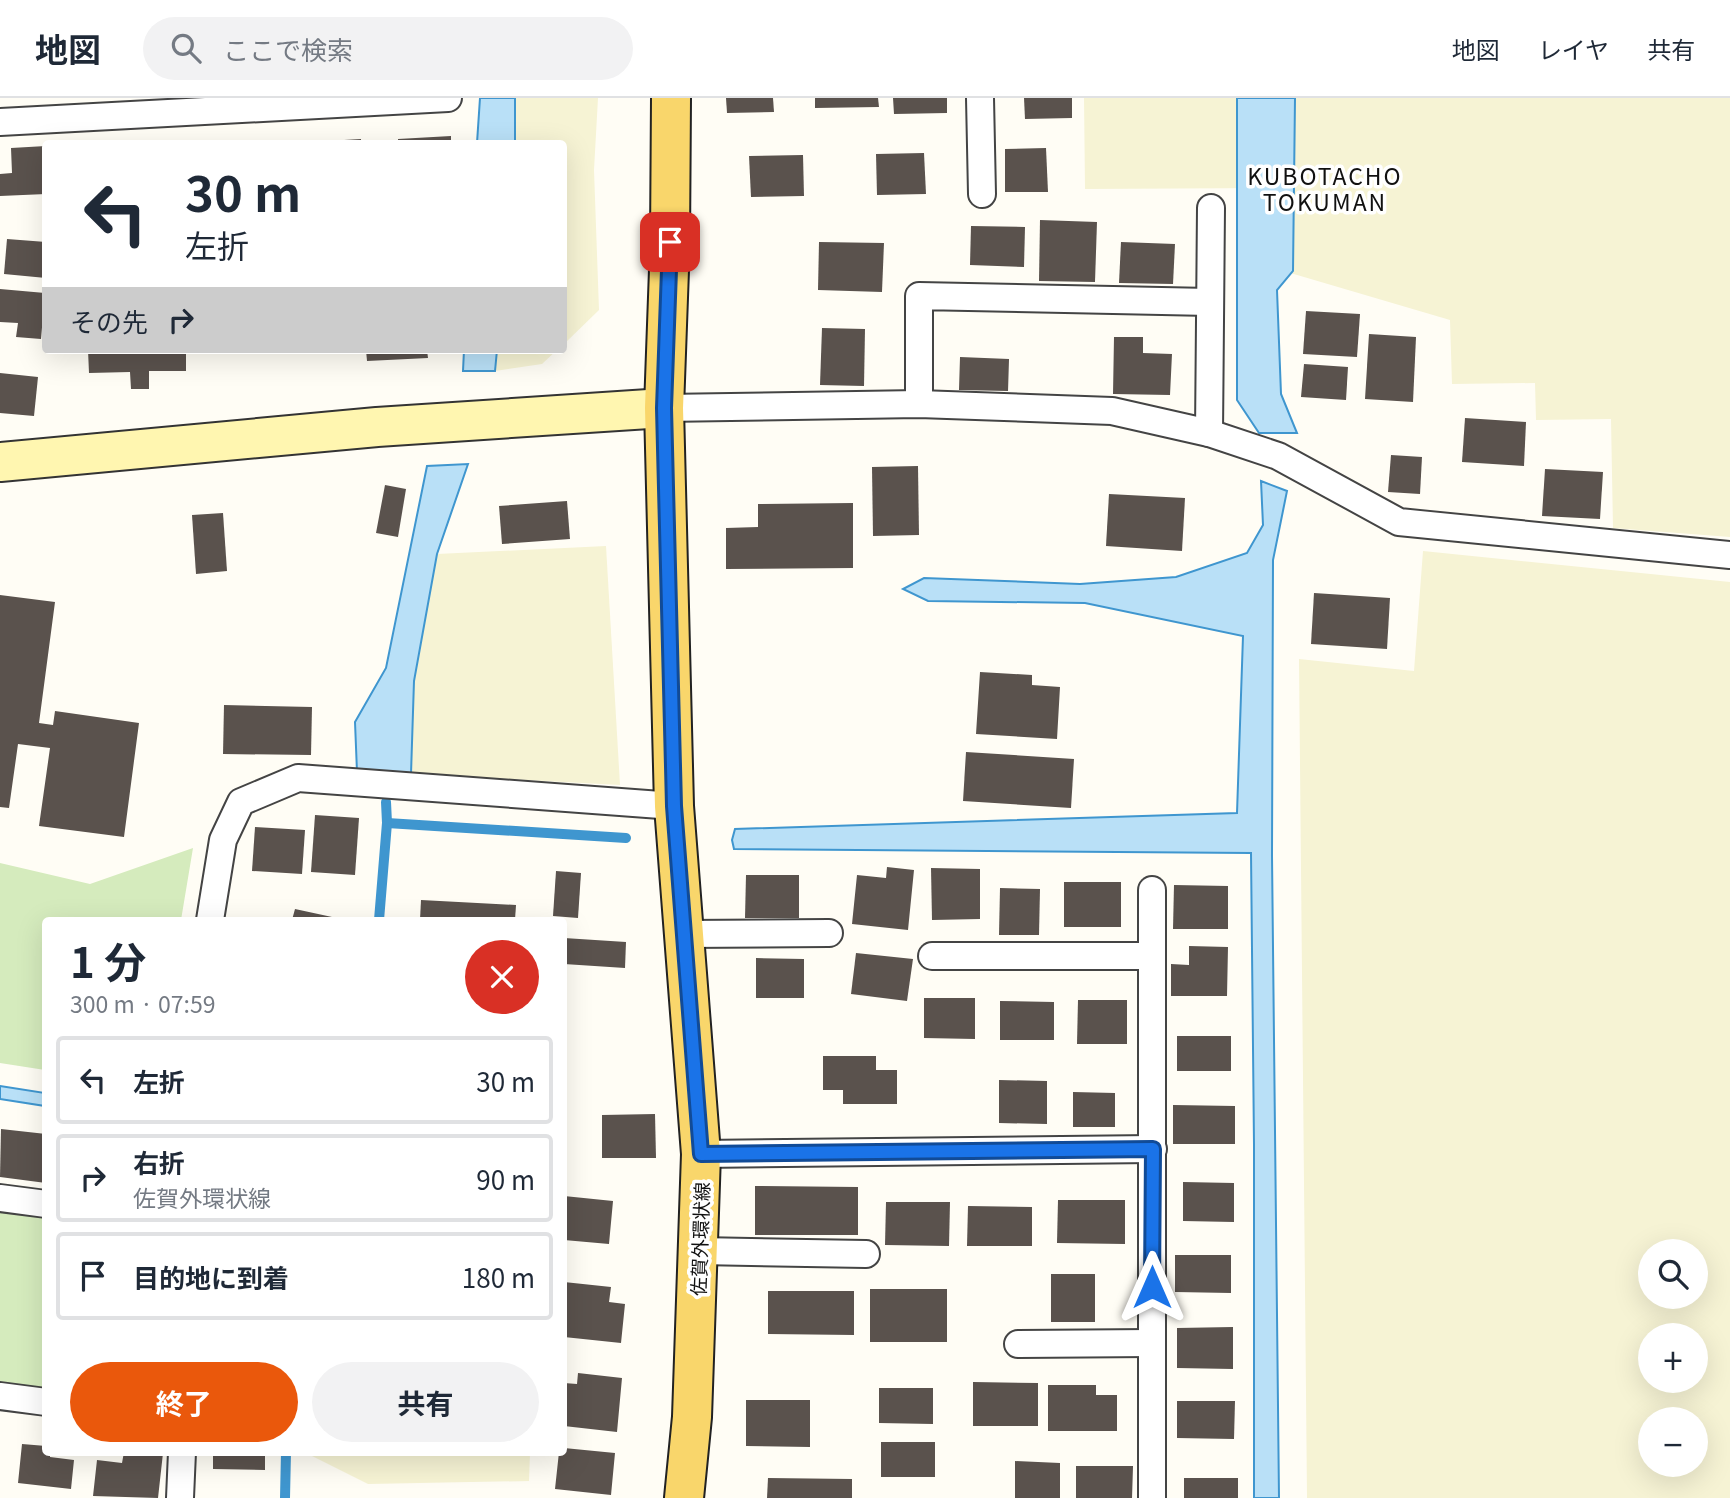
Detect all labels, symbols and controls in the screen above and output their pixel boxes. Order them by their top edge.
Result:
search box [143,17,633,80]
text: 地図 [35,24,101,72]
icon: search [167,29,205,67]
text: ここで検索 [223,30,353,67]
text: 地図 [1452,31,1500,66]
text: レイヤ [1538,31,1609,66]
text: 共有 [1647,31,1695,66]
text: 30 m [185,155,301,226]
district label: KUBOTACHO TOKUMAN [1247,158,1403,218]
icon: left [70,168,161,259]
pin [640,212,700,272]
text: 左折 [185,221,249,267]
icon: arrive [651,223,689,261]
icon: right [162,301,200,339]
text: その先 [70,302,148,339]
text: 1 分 [70,929,146,990]
button: close [465,940,539,1014]
text: 300 m · 07:59 [70,986,215,1020]
icon: left [74,1061,112,1099]
text: 左折 [133,1062,185,1099]
text: 30 m [476,1062,535,1099]
text: 右折 [133,1143,185,1180]
icon: right [74,1159,112,1197]
text: 90 m [476,1160,535,1197]
text: 佐賀外環状線 [133,1180,271,1214]
street label: 佐賀外環状線 [684,1182,714,1296]
map controls [1638,1239,1708,1477]
button: search [1638,1239,1708,1309]
position arrow [1115,1250,1189,1324]
icon: arrive [74,1257,112,1295]
text: 目的地に到着 [133,1258,289,1295]
text: 180 m [462,1258,535,1295]
button: + [1638,1323,1708,1393]
button: 終了 [70,1362,298,1442]
button: 共有 [312,1362,539,1442]
button: − [1638,1407,1708,1477]

